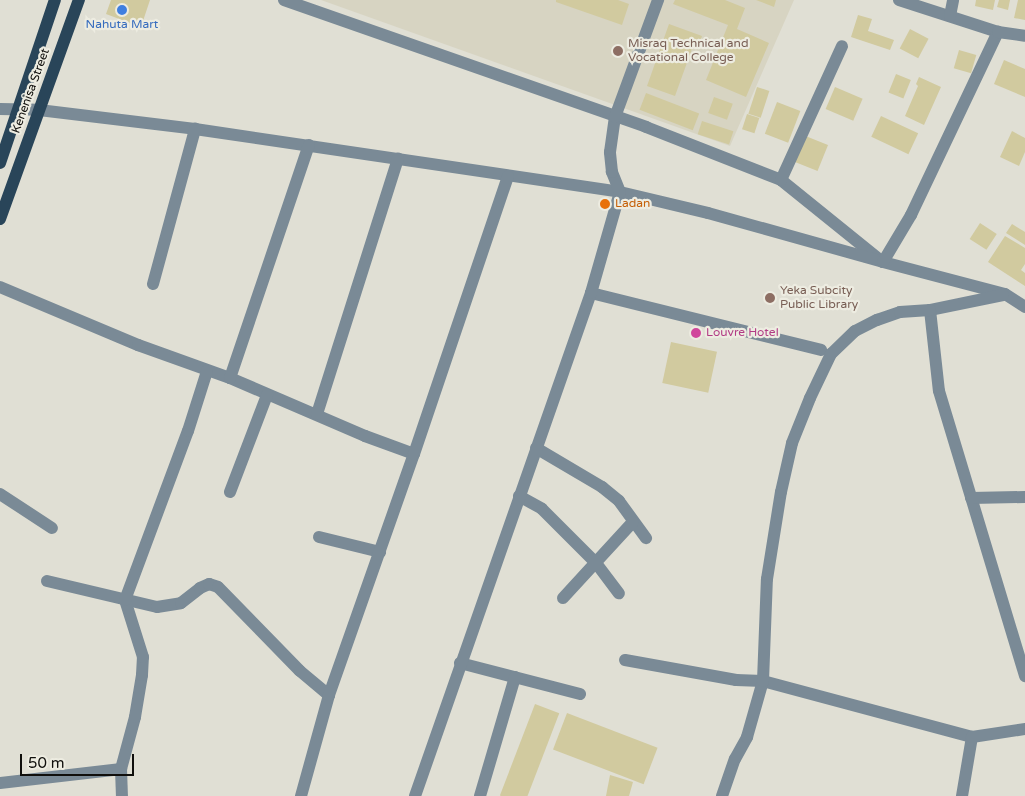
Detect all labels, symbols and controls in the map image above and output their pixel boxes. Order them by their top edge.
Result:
marker: Nahuta Mart [116,4,128,16]
place label: Nahuta Mart [86,18,158,32]
place label: Misraq Technical and Vocational College [628,37,748,65]
marker: Misraq Technical and Vocational College [612,45,624,57]
street label: Kenenisa Street [9,47,53,135]
place label: Ladan [615,197,650,211]
marker: Ladan [599,198,611,210]
place label: Yeka Subcity Public Library [780,284,858,312]
marker: Yeka Subcity Public Library [764,292,776,304]
place label: Louvre Hotel [706,326,779,340]
marker: Louvre Hotel [690,327,702,339]
scale bar [22,744,136,776]
text: 50 m [28,754,65,772]

